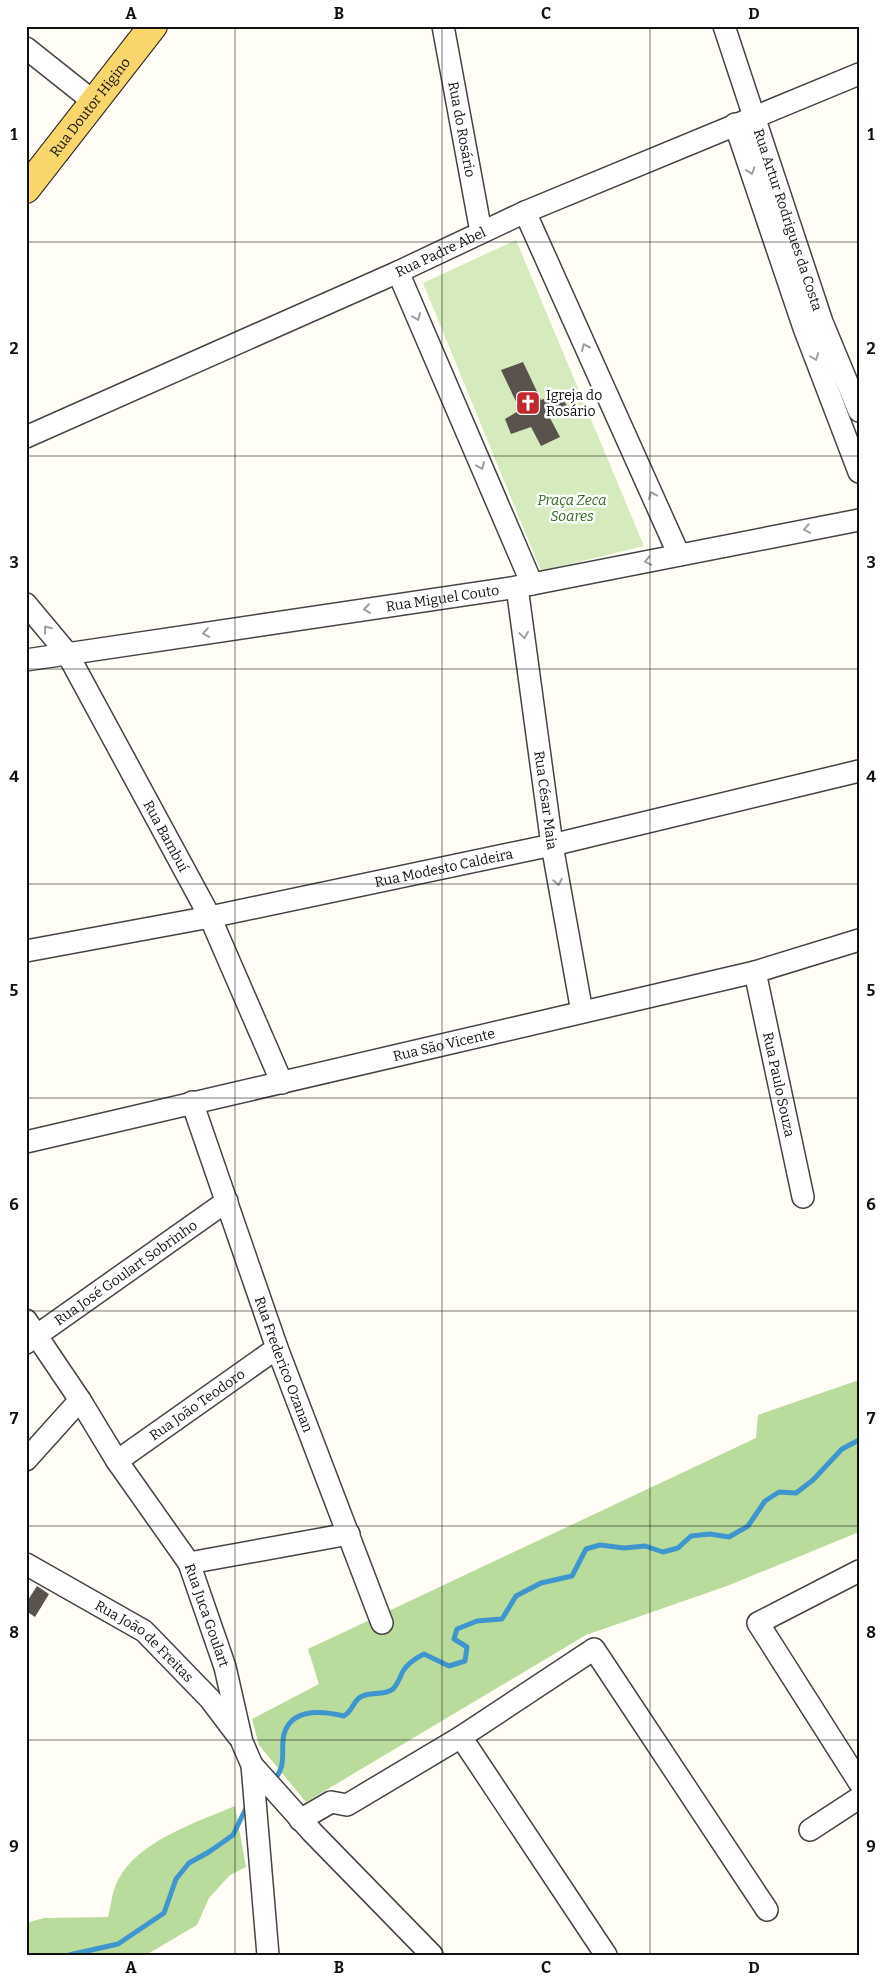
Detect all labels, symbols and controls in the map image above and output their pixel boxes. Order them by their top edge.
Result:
text: A [125,4,137,23]
text: B [334,4,344,23]
text: C [541,4,551,23]
text: D [748,4,760,23]
street label: Rua Doutor Higino [46,54,134,160]
street label: Rua do Rosário [445,80,479,178]
text: 1 [11,125,18,144]
text: 1 [868,125,875,144]
street label: Rua Artur Rodrigues da Costa [750,127,826,313]
one-way arrow [745,166,755,174]
street label: Rua Padre Abel [393,223,489,281]
one-way arrow [411,312,422,321]
text: 2 [9,339,19,358]
text: 2 [866,339,876,358]
one-way arrow [581,343,591,352]
one-way arrow [809,353,819,361]
place label: Igreja do Rosário [546,387,602,420]
church icon: Igreja do Rosário [515,390,541,416]
one-way arrow [475,461,486,470]
one-way arrow [647,491,658,500]
park label: Praça Zeca Soares [538,492,606,525]
one-way arrow [803,524,812,534]
text: 3 [9,553,19,572]
text: 3 [866,553,876,572]
one-way arrow [644,556,653,566]
street label: Rua Miguel Couto [385,581,500,615]
one-way arrow [363,603,371,614]
one-way arrow [43,625,52,634]
one-way arrow [202,627,211,637]
one-way arrow [518,630,528,639]
street label: Rua César Maia [531,750,561,851]
text: 4 [9,767,19,786]
text: 4 [866,767,876,786]
street label: Rua Bambuí [140,797,193,875]
street label: Rua Modesto Caldeira [373,845,515,891]
one-way arrow [553,878,563,887]
text: 5 [10,981,19,1000]
text: 5 [867,981,876,1000]
street label: Rua São Vicente [391,1024,496,1065]
street label: Rua Paulo Souza [760,1031,799,1139]
text: 6 [9,1195,19,1214]
text: 6 [866,1195,876,1214]
street label: Rua José Goulart Sobrinho [51,1216,200,1329]
street label: Rua Frederico Ozanan [251,1294,317,1435]
street label: Rua João Teodoro [146,1365,248,1444]
text: 7 [10,1409,19,1428]
text: 7 [867,1409,876,1428]
street label: Rua Juca Goulart [181,1561,233,1669]
street label: Rua João de Freitas [92,1596,197,1685]
text: 8 [9,1623,19,1642]
text: 8 [866,1623,876,1642]
text: 9 [9,1837,19,1856]
text: 9 [866,1837,876,1856]
text: A [125,1958,137,1977]
text: B [334,1958,344,1977]
text: C [541,1958,551,1977]
text: D [748,1958,760,1977]

